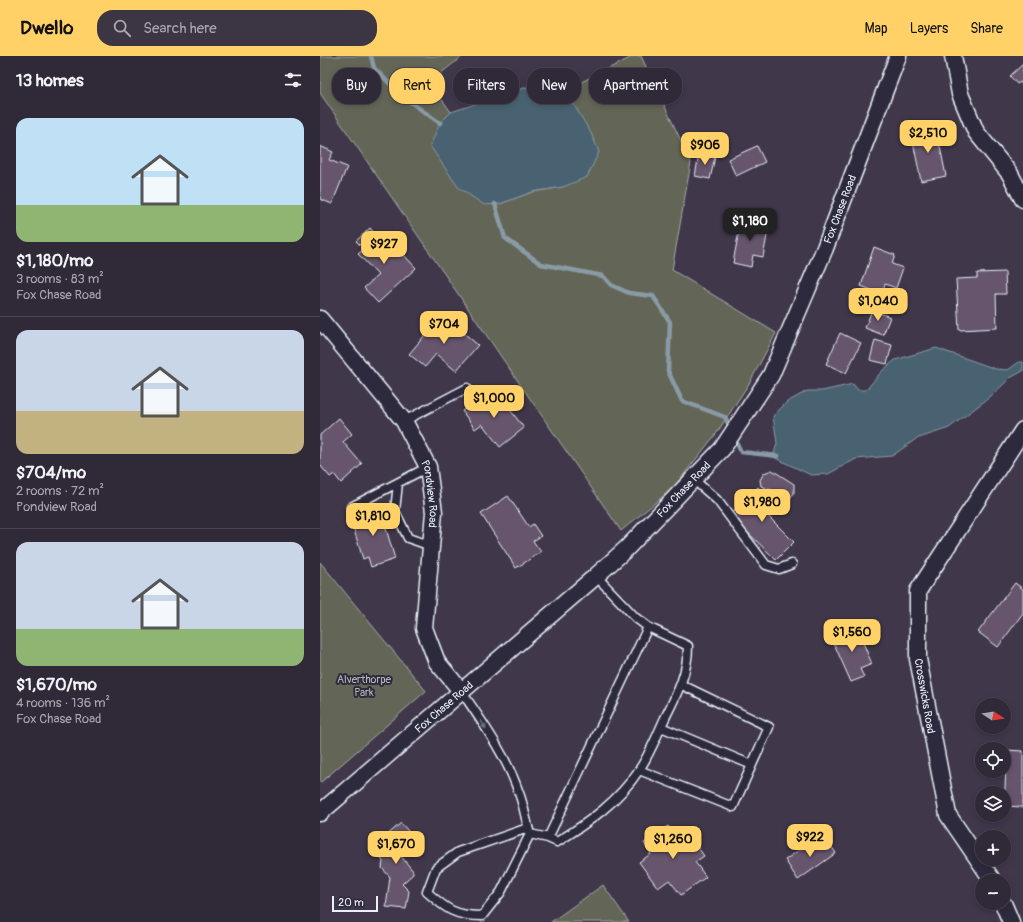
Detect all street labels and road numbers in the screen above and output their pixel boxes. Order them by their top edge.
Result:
street label: Fox Chase Road [821,173,859,246]
street label: Pondview Road [418,458,440,528]
street label: Fox Chase Road [654,459,714,520]
street label: Crosswicks Road [912,658,937,735]
street label: Fox Chase Road [412,679,476,736]

